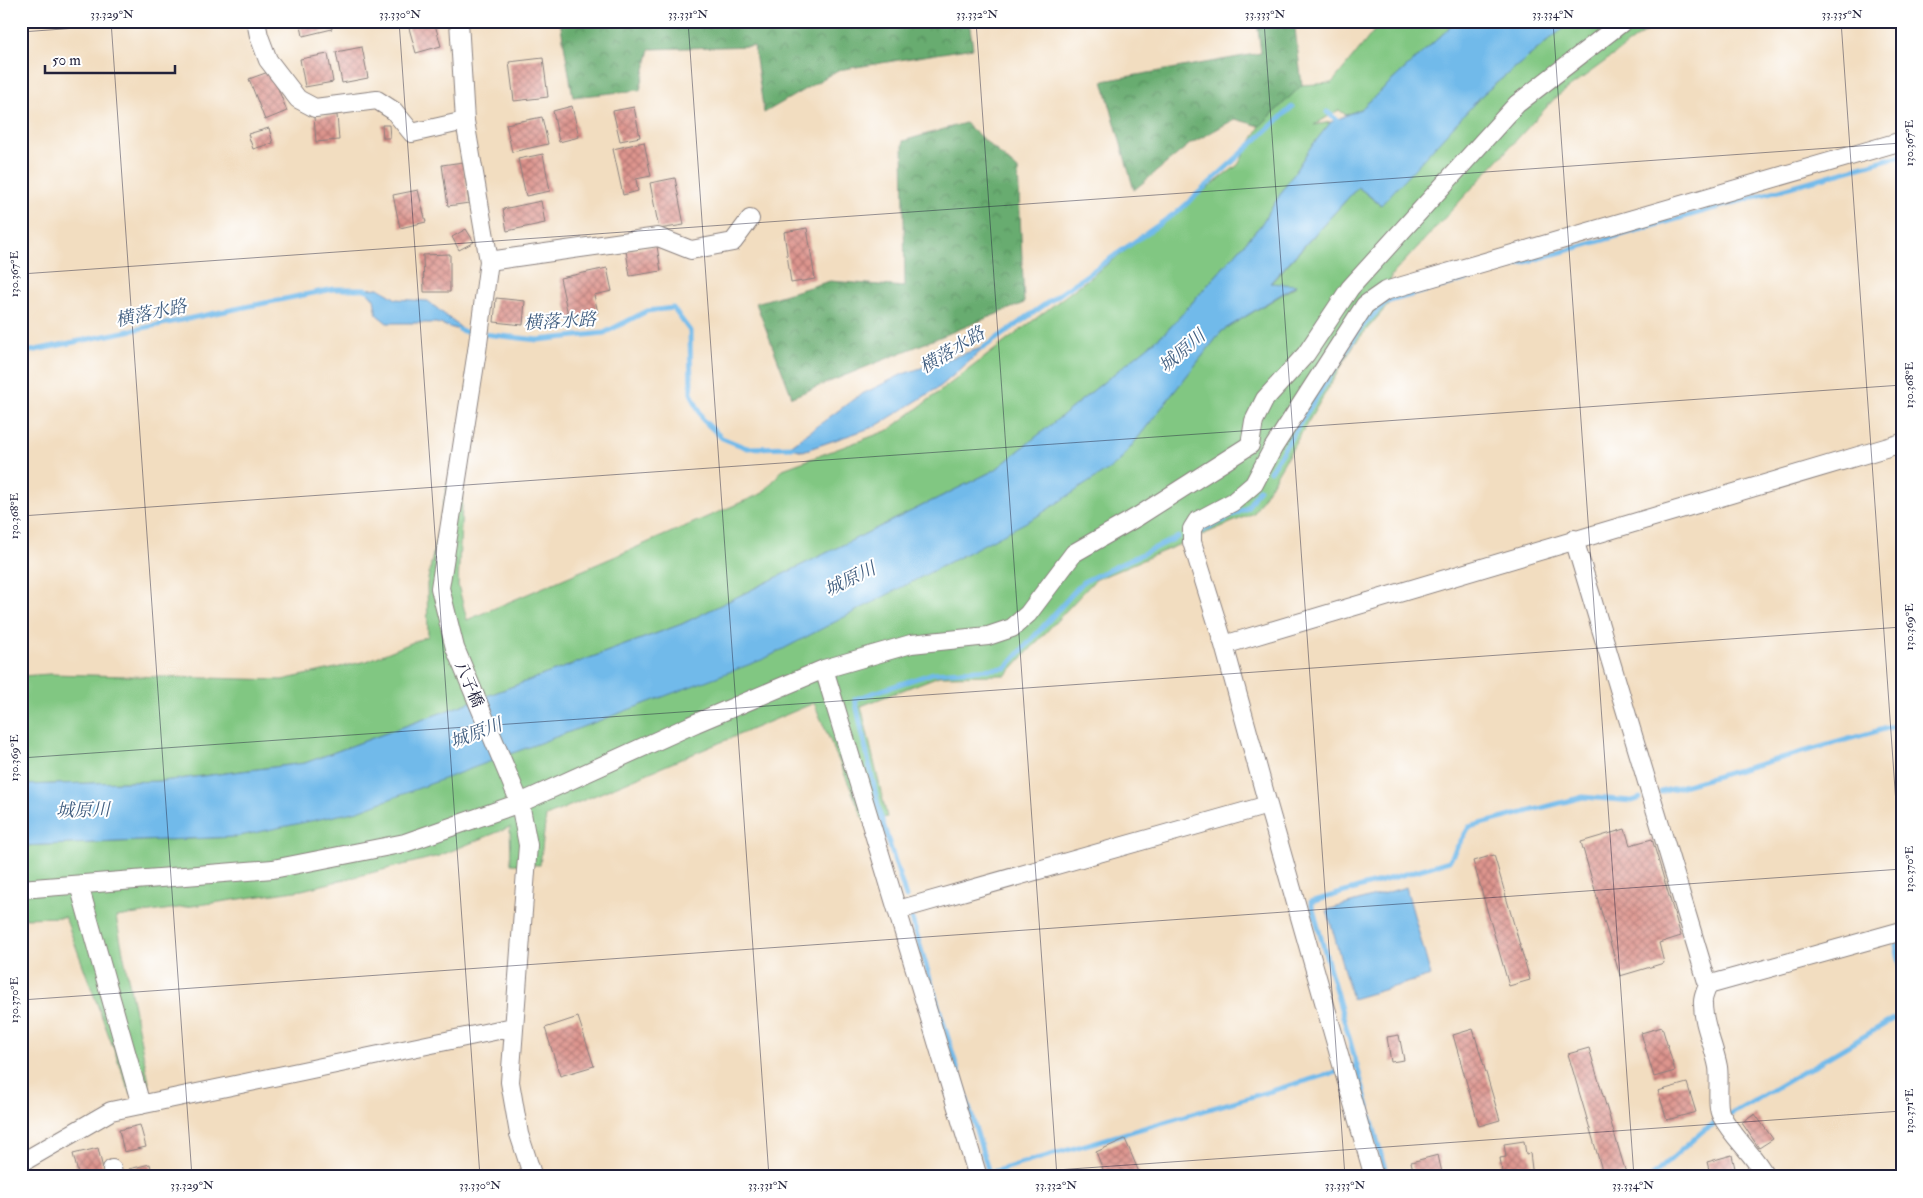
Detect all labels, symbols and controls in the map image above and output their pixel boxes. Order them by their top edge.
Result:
text: 33.329°N [90,7,134,22]
text: 33.330°N [379,7,421,22]
text: 33.331°N [668,7,708,22]
text: 33.332°N [956,7,998,22]
text: 33.333°N [1245,7,1285,22]
text: 33.334°N [1532,7,1574,22]
text: 33.335°N [1821,7,1863,22]
scale bar [45,42,175,74]
text: 50 m [52,51,81,70]
text: 130.367°E [1902,119,1917,166]
text: 130.367°E [7,250,22,297]
water label: 横落水路 [113,294,191,332]
water label: 横落水路 [523,308,599,335]
water label: 横落水路 [915,321,991,379]
water label: 城原川 [1154,324,1212,378]
text: 130.368°E [1902,361,1917,408]
text: 130.368°E [7,492,22,539]
water label: 城原川 [821,556,881,602]
text: 130.369°E [1902,603,1917,651]
street label: 八子橋 [450,658,488,710]
water label: 城原川 [447,712,507,754]
text: 130.369°E [7,734,22,782]
water label: 城原川 [56,798,112,822]
text: 130.370°E [1902,845,1917,892]
text: 130.370°E [7,976,22,1023]
text: 130.371°E [1902,1088,1917,1133]
text: 33.329°N [170,1178,214,1193]
text: 33.330°N [459,1178,501,1193]
text: 33.331°N [748,1178,788,1193]
text: 33.332°N [1035,1178,1077,1193]
text: 33.333°N [1325,1178,1365,1193]
text: 33.334°N [1612,1178,1654,1193]

